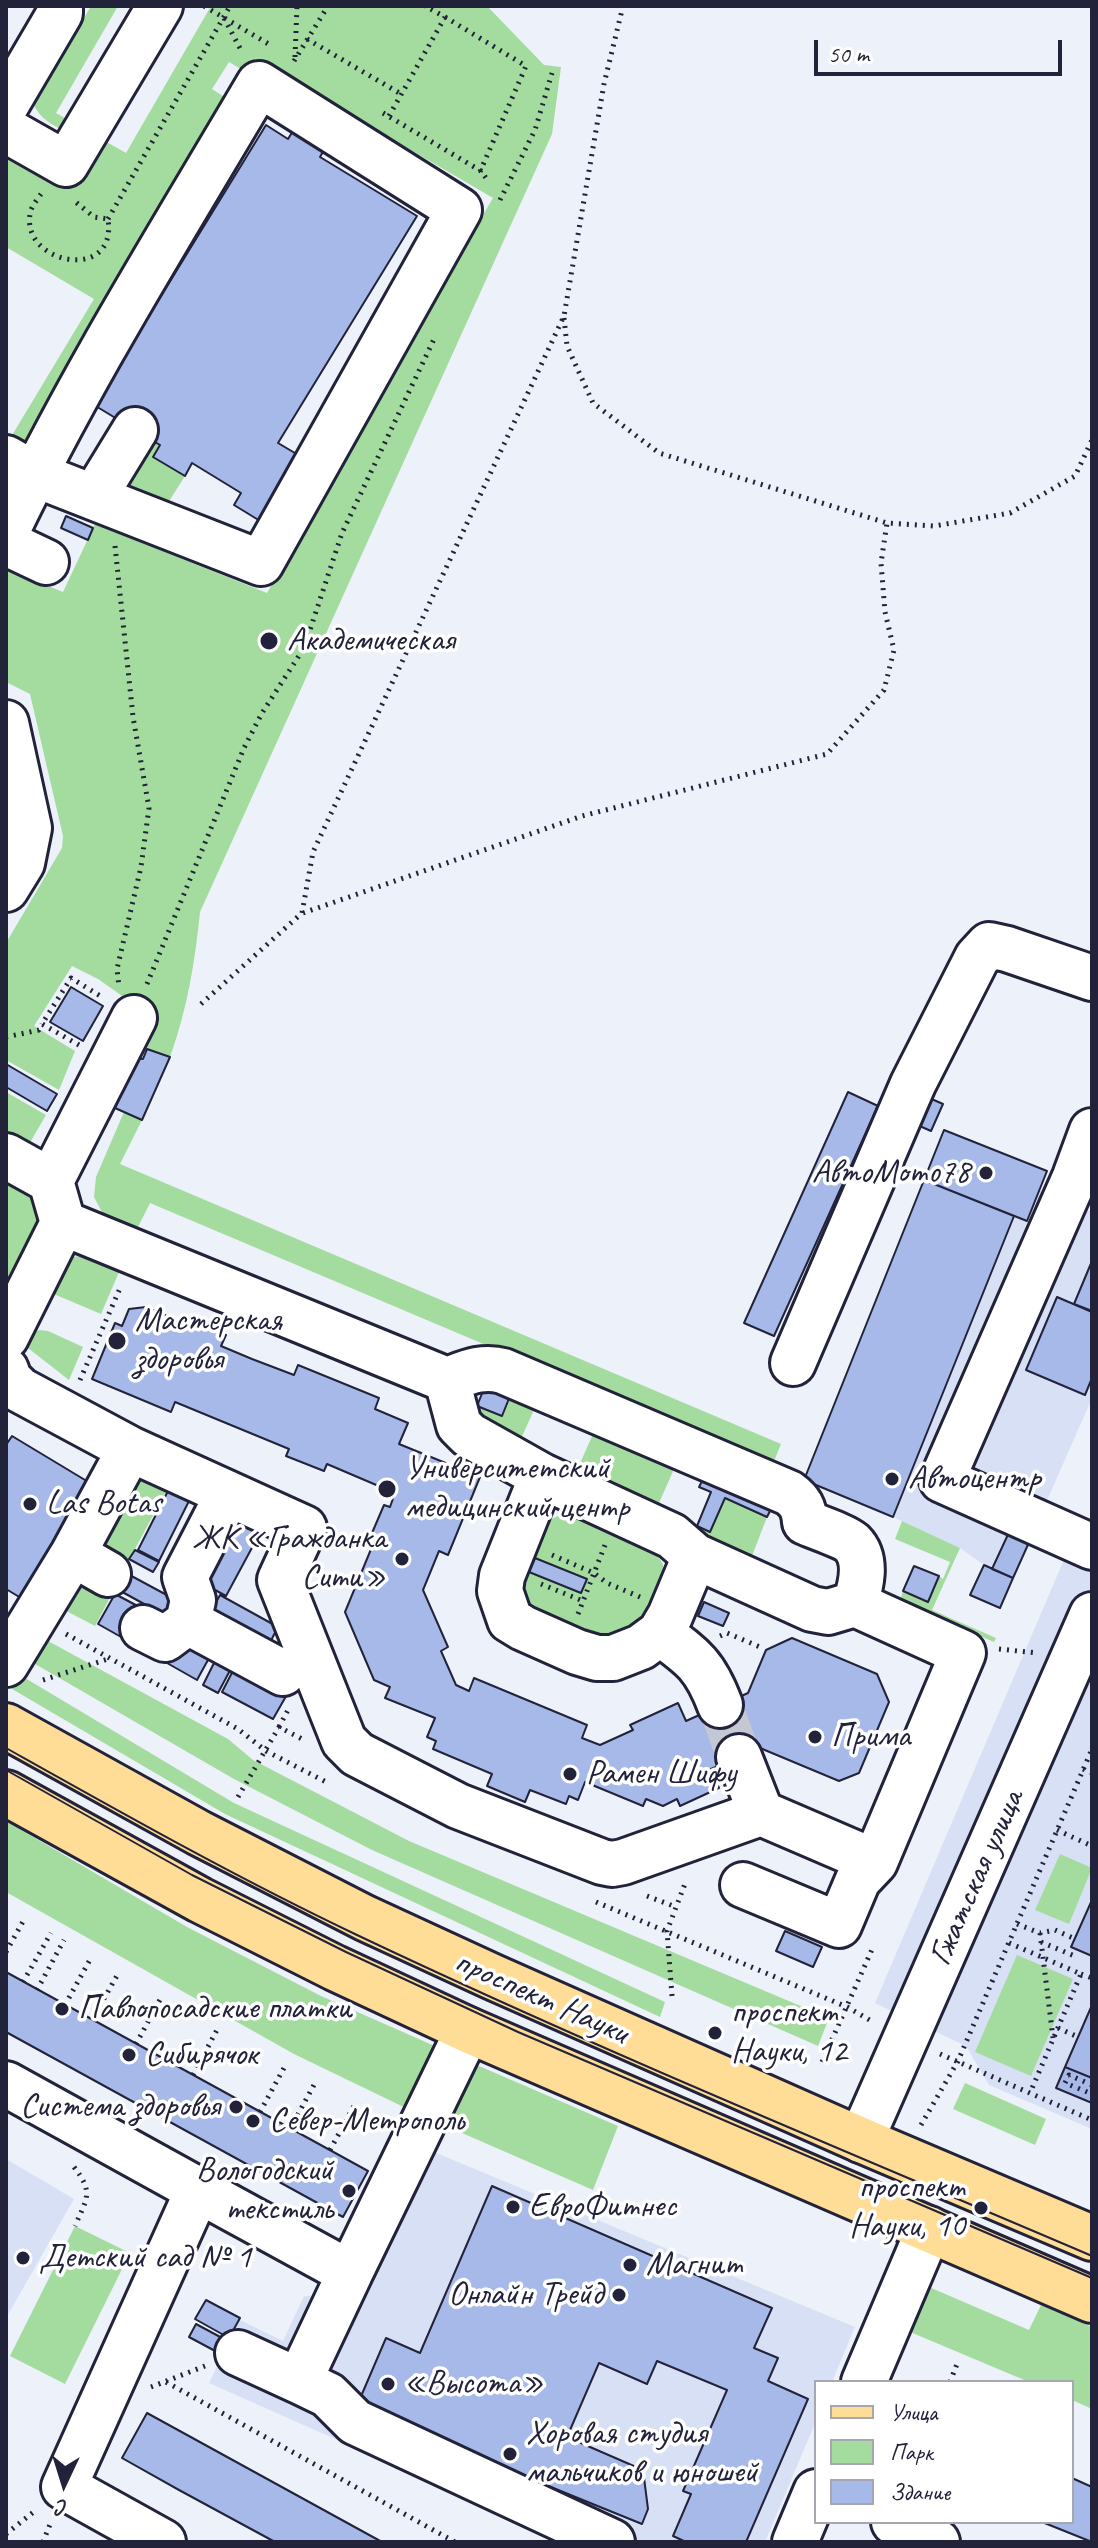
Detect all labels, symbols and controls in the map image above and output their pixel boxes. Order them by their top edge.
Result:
scale bar [818,24,1066,74]
text: 50 m [828,39,869,69]
place label: Академическая [287,621,455,661]
marker: Академическая [258,630,280,652]
place label: АвтоМото78 [812,1153,970,1193]
marker: АвтоМото78 [977,1164,995,1182]
place label: Мастерская здоровья [135,1301,282,1380]
marker: Мастерская здоровья [106,1330,128,1352]
place label: Университетский медицинский центр [405,1449,629,1528]
place label: Автоцентр [908,1459,1040,1499]
marker: Автоцентр [883,1470,901,1488]
marker: Университетский медицинский центр [376,1478,398,1500]
place label: Las Botas [46,1484,161,1524]
marker: Las Botas [21,1495,39,1513]
place label: ЖК «Гражданка Сити» [192,1519,386,1598]
marker: ЖК «Гражданка Сити» [393,1550,411,1568]
place label: Прима [831,1717,910,1757]
marker: Прима [806,1728,824,1746]
place label: Рамен Шифу [586,1754,736,1794]
marker: Рамен Шифу [561,1765,579,1783]
street label: Гжатская улица [920,1784,1034,1972]
street label: проспект Науки [448,1942,634,2054]
place label: Павлопосадские платки [78,1989,351,2029]
place label: проспект Науки, 12 [731,1993,847,2072]
marker: Павлопосадские платки [53,2000,71,2018]
marker: проспект Науки, 12 [706,2024,724,2042]
place label: Сибирячок [145,2035,258,2075]
marker: Сибирячок [120,2046,138,2064]
place label: Система здоровья [20,2087,220,2127]
marker: Система здоровья [227,2098,245,2116]
place label: Север-Метрополь [269,2101,464,2141]
marker: Север-Метрополь [244,2112,262,2130]
place label: Вологодский текстиль [196,2151,333,2230]
place label: проспект Науки, 10 [849,2168,965,2248]
marker: Вологодский текстиль [340,2182,358,2200]
place label: ЕвроФитнес [529,2187,676,2227]
marker: ЕвроФитнес [504,2198,522,2216]
marker: проспект Науки, 10 [972,2199,990,2217]
place label: Детский сад № 1 [39,2238,251,2278]
place label: Магнит [646,2245,743,2285]
marker: Детский сад № 1 [14,2249,32,2267]
marker: Магнит [621,2256,639,2274]
place label: Онлайн Трейд [448,2275,603,2315]
marker: Онлайн Трейд [610,2286,628,2304]
place label: «Высота» [404,2364,544,2404]
marker: «Высота» [379,2375,397,2393]
legend [814,2380,1074,2524]
text: Улица [890,2397,938,2427]
place label: Хоровая студия мальчиков и юношей [526,2414,758,2494]
text: Парк [890,2437,933,2467]
north arrow [24,2444,104,2524]
marker: Хоровая студия мальчиков и юношей [501,2445,519,2463]
text: Здание [890,2477,950,2507]
text: С [56,2494,69,2522]

